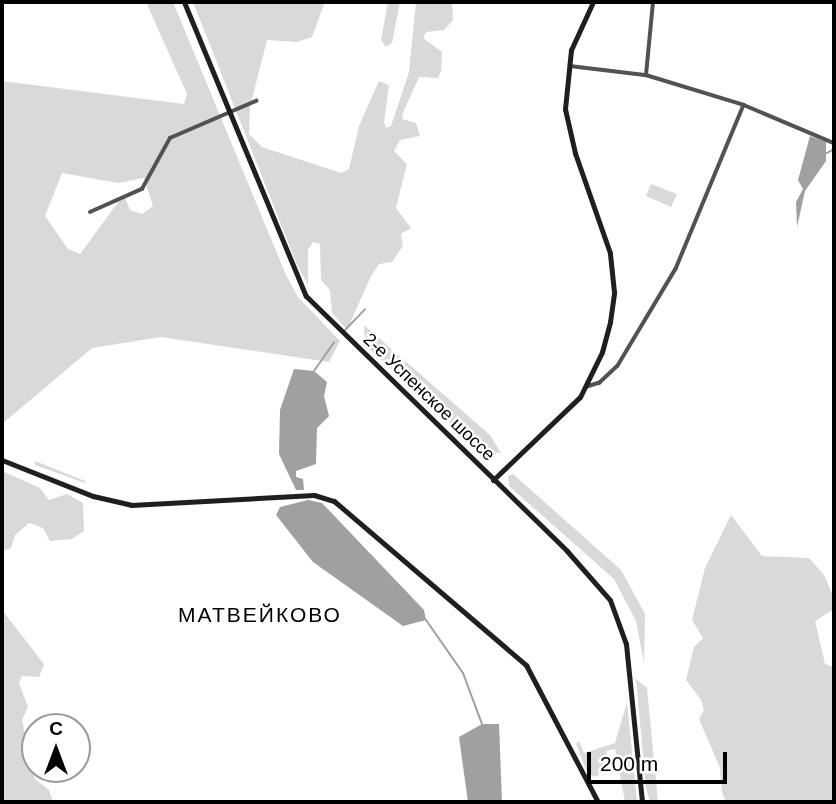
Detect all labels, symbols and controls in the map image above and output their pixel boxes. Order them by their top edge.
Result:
street label: 2-е Успенское шоссе [359,329,499,465]
district label: МАТВЕЙКОВО [179,602,341,628]
north arrow [21,713,91,783]
text: С [49,718,63,739]
scale bar [591,738,731,782]
text: 200 m [600,752,658,775]

